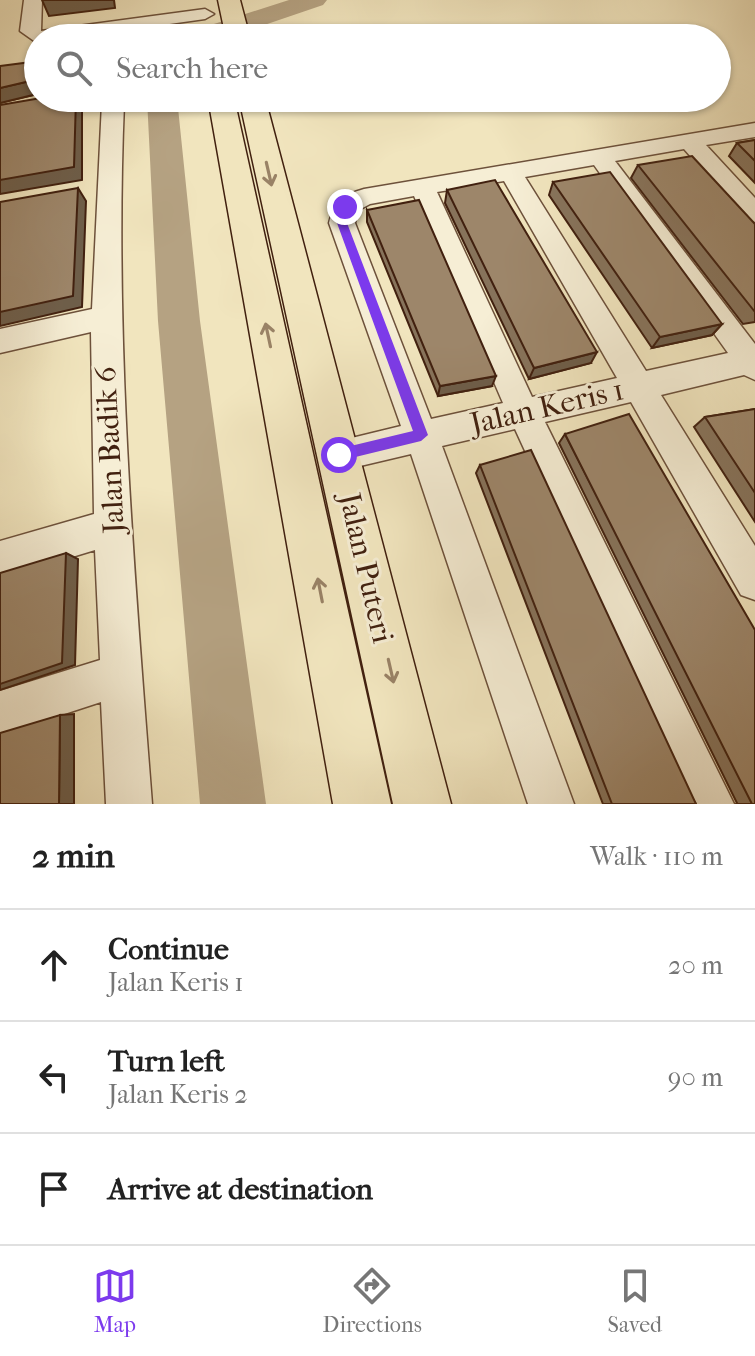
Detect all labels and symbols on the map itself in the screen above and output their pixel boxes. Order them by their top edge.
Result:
one-way arrow [262,161,277,186]
route end [327,189,363,225]
one-way arrow [260,323,275,349]
street label: Jalan Badik 6 [88,365,132,536]
street label: Jalan Keris 1 [465,372,627,442]
route start [321,437,357,473]
street label: Jalan Puteri [331,488,400,646]
one-way arrow [312,578,327,603]
one-way arrow [384,658,399,684]

